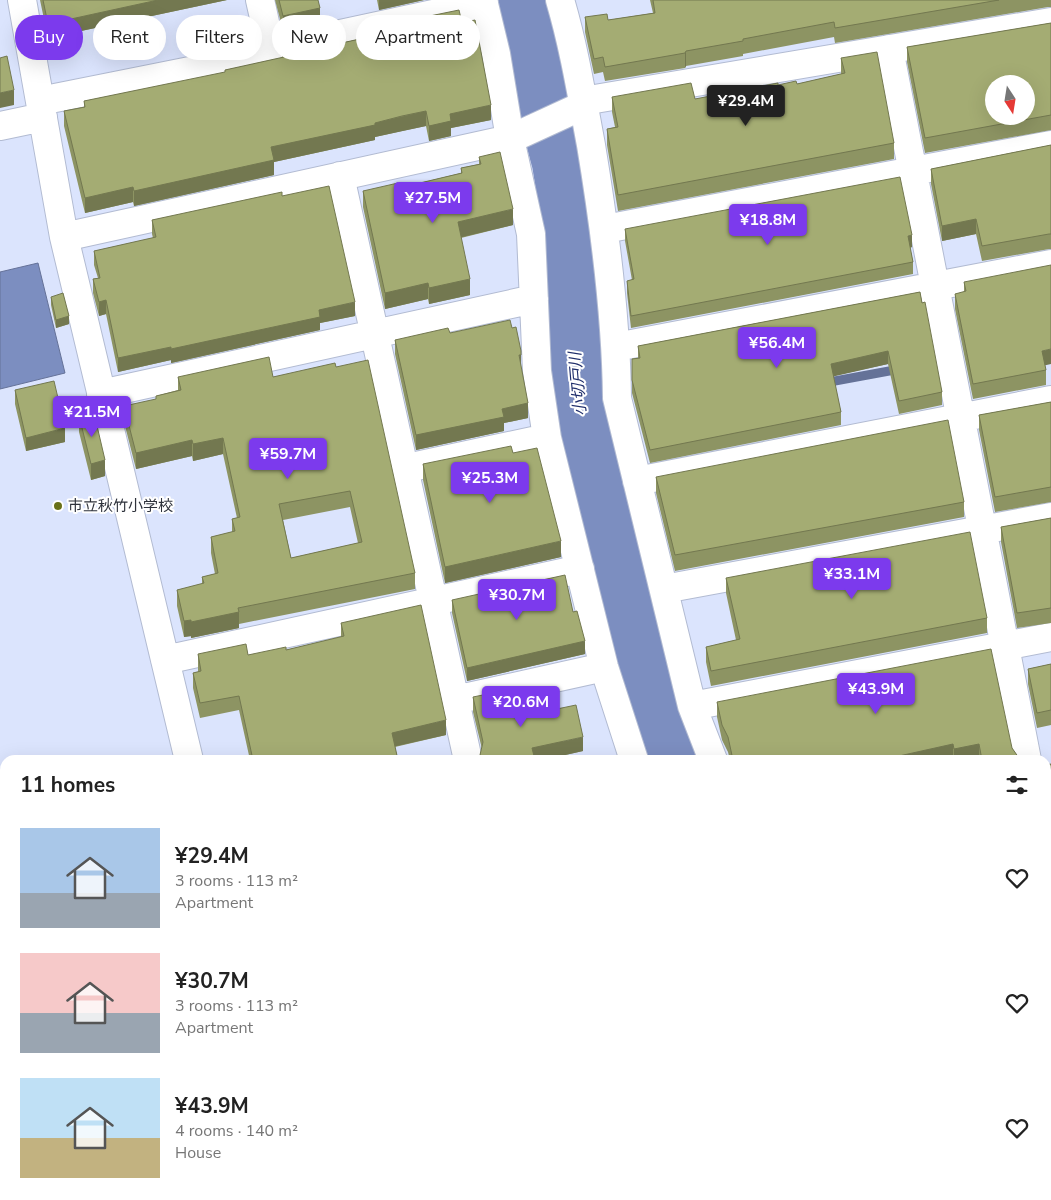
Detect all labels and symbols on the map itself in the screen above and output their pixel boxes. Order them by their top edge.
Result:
north arrow [985,75,1035,125]
pin: ¥29.4M [705,84,787,127]
pin: ¥27.5M [392,182,474,224]
pin: ¥18.8M [727,204,809,246]
pin: ¥56.4M [736,326,818,369]
water label: 小切戸川 [564,349,592,417]
pin: ¥21.5M [51,396,133,438]
pin: ¥59.7M [247,438,329,480]
pin: ¥25.3M [449,462,531,504]
place label: 市立秋竹小学校 [68,496,173,516]
marker: 市立秋竹小学校 [52,500,64,512]
pin: ¥33.1M [811,558,893,600]
pin: ¥30.7M [476,578,558,621]
pin: ¥43.9M [835,672,917,715]
pin: ¥20.6M [480,686,562,728]

